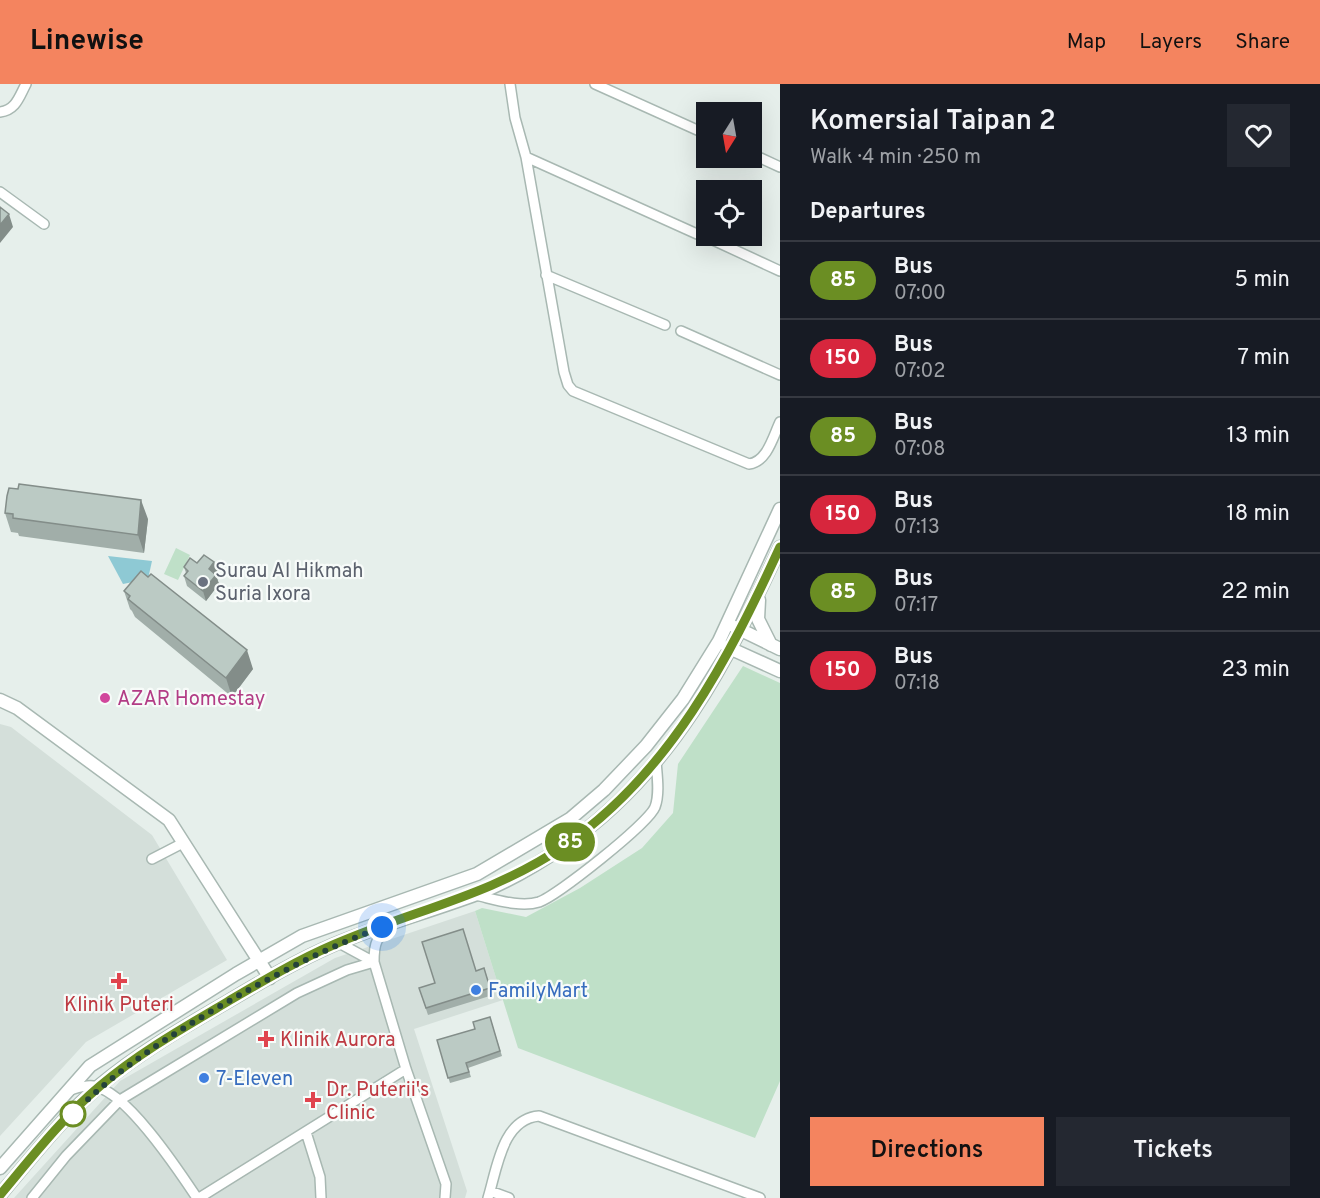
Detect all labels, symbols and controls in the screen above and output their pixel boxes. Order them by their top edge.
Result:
text: Linewise [30,24,144,60]
text: Map [1067,29,1106,56]
text: Layers [1139,29,1202,56]
text: Share [1235,29,1290,56]
north arrow [696,102,762,168]
map controls [696,102,762,246]
text: Komersial Taipan 2 [810,104,1056,140]
button: heart [1227,104,1290,167]
text: Walk · 4 min · 250 m [810,145,981,171]
button: locate [696,180,762,246]
text: Departures [810,199,926,226]
text: Bus [894,254,933,281]
text: 85 [830,267,856,294]
text: 5 min [1235,267,1290,294]
text: 07:00 [894,281,946,307]
text: Bus [894,332,933,359]
text: 150 [826,345,861,372]
text: 7 min [1238,345,1290,372]
text: 07:02 [894,359,945,385]
text: Bus [894,410,933,437]
text: 85 [830,423,856,450]
text: 13 min [1227,423,1290,450]
text: 07:08 [894,437,945,463]
text: Bus [894,488,933,515]
text: 150 [826,501,861,528]
text: 18 min [1227,501,1290,528]
text: 07:13 [894,515,940,541]
place label: Surau Al Hikmah Suria Ixora [215,559,364,608]
text: Bus [894,566,933,593]
marker: Surau Al Hikmah Suria Ixora [196,575,210,589]
text: 85 [830,579,856,606]
text: 22 min [1221,579,1290,606]
text: 07:17 [894,593,938,619]
text: Bus [894,644,933,671]
text: 150 [826,657,861,684]
text: 23 min [1222,657,1290,684]
text: 07:18 [894,671,940,697]
place label: AZAR Homestay [117,687,265,713]
marker: AZAR Homestay [98,691,112,705]
line badge: 85 [543,822,597,861]
text: 85 [557,829,583,856]
your location [367,912,397,942]
marker: Klinik Puteri [110,972,128,990]
place label: FamilyMart [488,979,588,1005]
marker: FamilyMart [469,983,483,997]
place label: Klinik Puteri [64,993,174,1019]
place label: Klinik Aurora [280,1028,396,1054]
marker: Klinik Aurora [257,1030,275,1048]
place label: 7-Eleven [216,1067,293,1093]
marker: 7-Eleven [197,1071,211,1085]
place label: Dr. Puterii's Clinic [326,1078,429,1127]
marker: Dr. Puterii's Clinic [304,1091,322,1109]
unlabelled marker [60,1101,86,1127]
button: Directions [810,1117,1044,1186]
button: Tickets [1056,1117,1290,1186]

